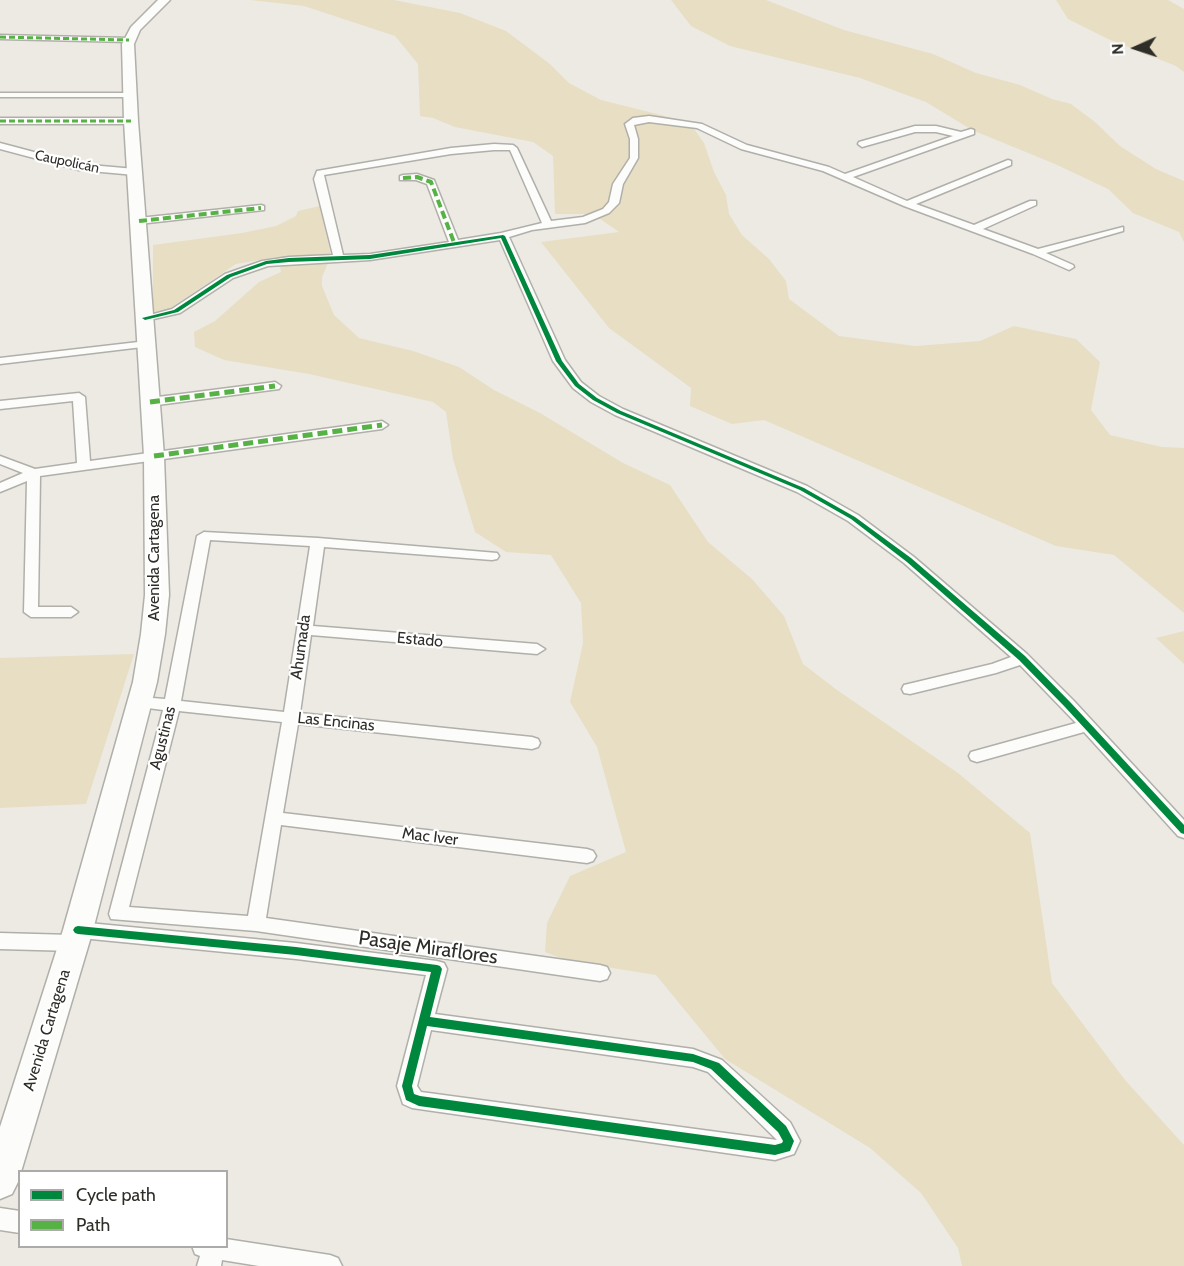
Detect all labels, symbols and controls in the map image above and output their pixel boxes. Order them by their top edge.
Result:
north arrow [1106,18,1166,78]
text: N [1108,43,1127,55]
street label: Caupolicán [33,147,101,177]
street label: Avenida Cartagena [144,495,164,621]
street label: Ahumada [287,613,315,681]
street label: Estado [396,628,444,652]
street label: Agustinas [146,704,180,772]
street label: Las Encinas [296,708,376,736]
street label: Mac Iver [401,824,459,850]
street label: Pasaje Miraflores [357,926,499,970]
street label: Avenida Cartagena [19,967,75,1093]
legend [18,1170,228,1248]
text: Cycle path [76,1184,156,1206]
text: Path [76,1214,110,1236]

